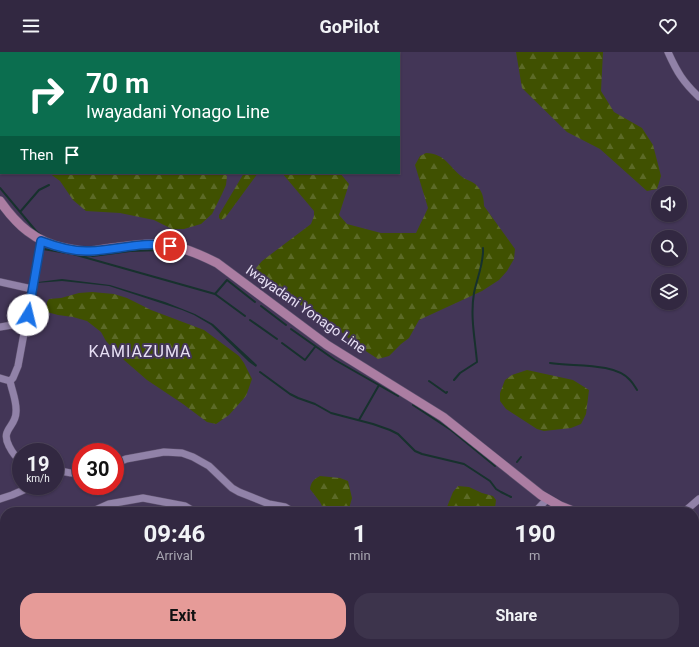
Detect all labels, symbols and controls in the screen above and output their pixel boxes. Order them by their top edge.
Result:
icon: menu [20,15,42,37]
icon: heart [657,15,679,37]
text: GoPilot [320,16,379,37]
text: 70 m [86,67,149,100]
icon: right [20,68,72,120]
text: Iwayadani Yonago Line [86,101,270,122]
icon: arrive [61,144,83,166]
text: Then [20,146,53,164]
map controls [651,186,687,310]
button: sound [651,186,687,222]
pin [153,229,187,263]
button: search [651,230,687,266]
icon: arrive [159,235,181,257]
street label: Iwayadani Yonago Line [243,261,369,357]
button: layers [651,274,687,310]
position arrow [7,294,49,336]
district label: KAMIAZUMA [89,342,191,361]
speed limit sign: 30 [72,443,124,495]
text: 19 [27,452,49,476]
text: km/h [26,473,50,484]
text: 09:46 [144,520,205,548]
text: 1 [353,520,367,548]
text: 190 [514,520,555,548]
text: Arrival [156,548,193,563]
text: min [349,548,371,563]
text: m [529,548,541,563]
button: Exit [20,593,346,639]
button: Share [354,593,679,639]

